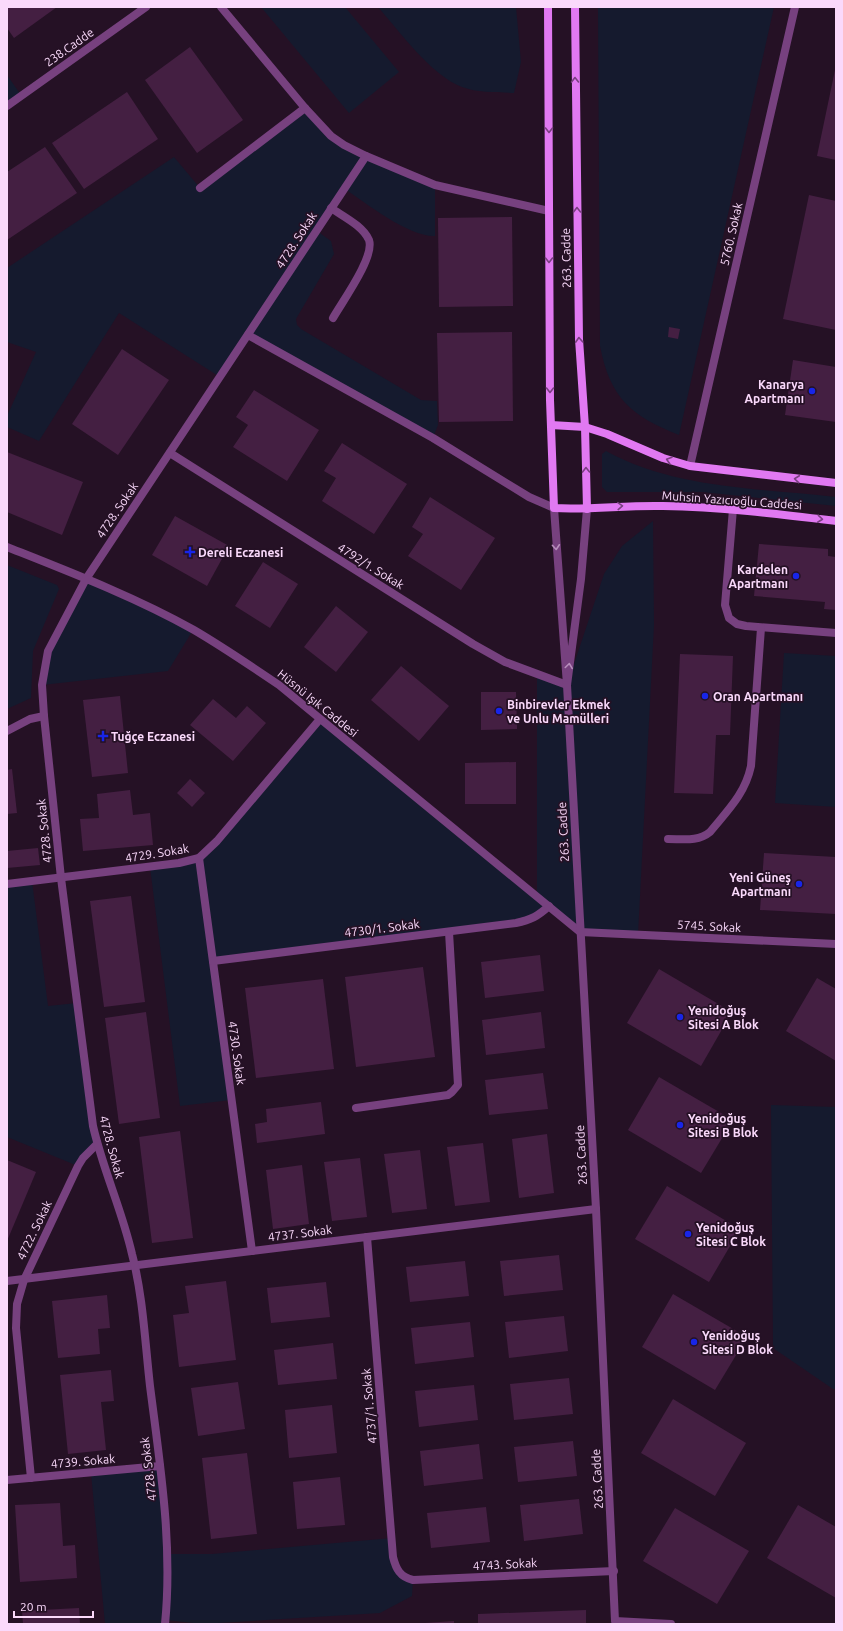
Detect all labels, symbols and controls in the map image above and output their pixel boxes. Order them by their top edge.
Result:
street label: 238.Cadde [42,25,96,69]
one-way arrow [571,77,580,83]
one-way arrow [545,127,553,133]
street label: 5760. Sokak [717,201,745,267]
one-way arrow [573,207,581,213]
street label: 4728. Sokak [273,209,319,271]
street label: 263. Cadde [559,228,573,288]
one-way arrow [545,257,553,263]
one-way arrow [575,337,583,343]
place label: Kanarya Apartmanı [745,378,804,405]
marker: Kanarya Apartmanı [807,386,817,396]
one-way arrow [546,387,554,393]
one-way arrow [666,456,673,465]
one-way arrow [582,467,590,473]
one-way arrow [794,475,800,484]
street label: 4728. Sokak [94,480,140,540]
street label: Muhsin Yazıcıoğlu Caddesi [661,489,803,511]
one-way arrow [617,502,624,511]
one-way arrow [817,514,823,523]
street label: 4792/1. Sokak [336,540,406,592]
one-way arrow [551,544,560,550]
place label: Dereli Eczanesi [198,546,283,559]
marker: Dereli Eczanesi [185,547,195,557]
place label: Kardelen Apartmanı [729,563,788,590]
marker: Kardelen Apartmanı [791,571,801,581]
one-way arrow [564,663,573,669]
street label: Hüsnü Işık Caddesi [275,667,361,739]
place label: Oran Apartmanı [713,690,803,703]
marker: Oran Apartmanı [700,691,710,701]
place label: Binbirevler Ekmek ve Unlu Mamülleri [507,698,610,725]
marker: Binbirevler Ekmek ve Unlu Mamülleri [494,706,504,716]
place label: Tuğçe Eczanesi [111,730,195,745]
marker: Tuğçe Eczanesi [98,731,108,741]
street label: 4728. Sokak [34,798,54,864]
street label: 263. Cadde [555,802,571,862]
street label: 4729. Sokak [124,842,190,864]
place label: Yeni Güneş Apartmanı [729,871,791,898]
marker: Yeni Güneş Apartmanı [794,879,804,889]
street label: 4730/1. Sokak [344,917,420,939]
street label: 5745. Sokak [677,918,741,934]
place label: Yenidoğuş Sitesi A Blok [688,1004,759,1031]
marker: Yenidoğuş Sitesi A Blok [675,1012,685,1022]
street label: 4730. Sokak [226,1020,248,1086]
place label: Yenidoğuş Sitesi B Blok [688,1112,759,1139]
street label: 4728. Sokak [97,1114,127,1180]
marker: Yenidoğuş Sitesi B Blok [675,1120,685,1130]
street label: 263. Cadde [573,1125,589,1185]
street label: 4722. Sokak [14,1198,54,1262]
place label: Yenidoğuş Sitesi C Blok [696,1221,766,1248]
street label: 4737. Sokak [267,1223,333,1243]
marker: Yenidoğuş Sitesi C Blok [683,1229,693,1239]
place label: Yenidoğuş Sitesi D Blok [702,1329,773,1356]
marker: Yenidoğuş Sitesi D Blok [689,1337,699,1347]
street label: 4737/1. Sokak [359,1368,379,1444]
street label: 4728. Sokak [138,1436,158,1502]
street label: 263. Cadde [589,1449,605,1509]
street label: 4739. Sokak [50,1452,116,1470]
street label: 4743. Sokak [473,1556,537,1572]
scale bar [14,1593,93,1619]
text: 20 m [20,1600,47,1613]

